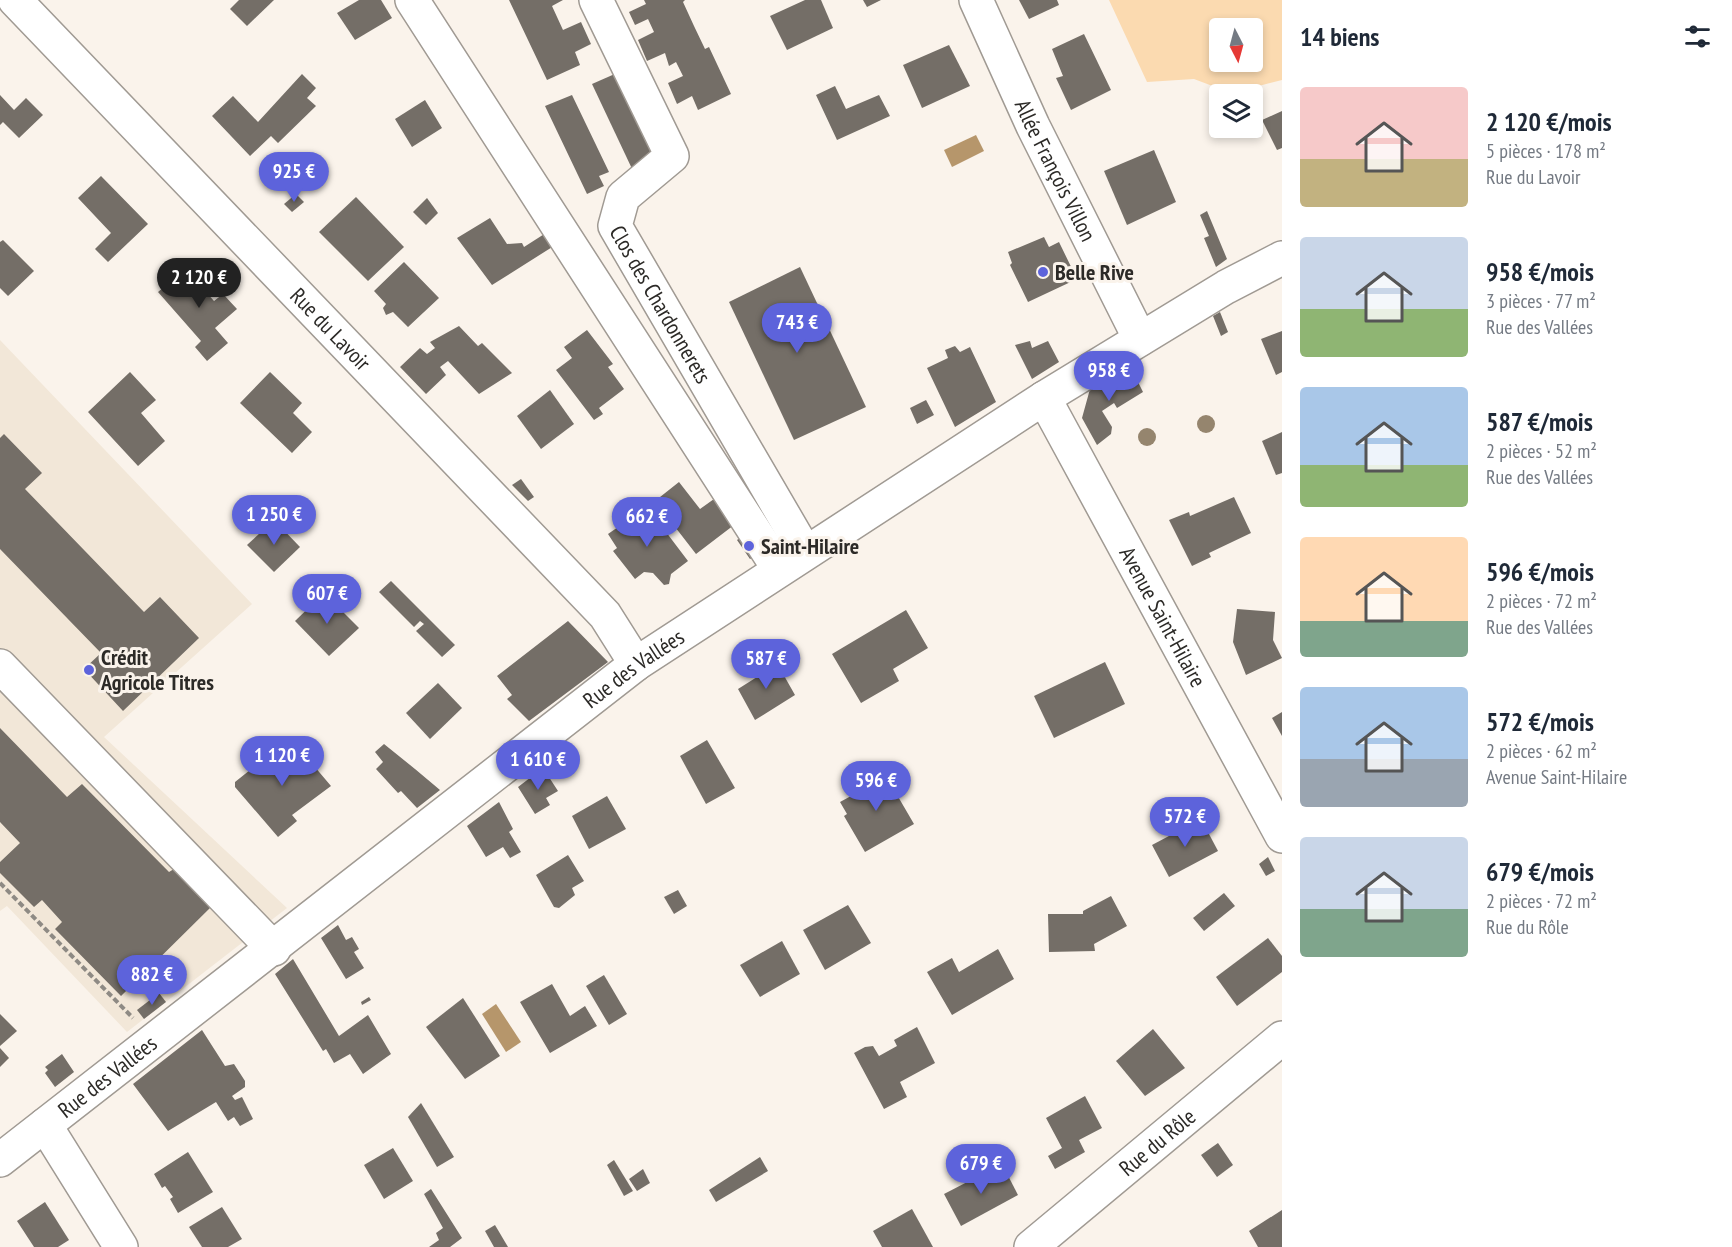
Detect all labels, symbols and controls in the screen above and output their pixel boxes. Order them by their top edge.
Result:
north arrow [1209,18,1263,72]
map controls [1209,18,1263,138]
text: 14 biens [1300,20,1379,53]
icon: filters [1681,20,1714,53]
button: layers [1209,84,1263,138]
street label: Allée François Villon [1009,95,1103,246]
text: 2 120 €/mois [1486,105,1612,138]
icon: home [1348,111,1420,183]
text: 5 pièces · 178 m² [1486,138,1606,164]
pin: 925 € [252,152,336,203]
text: 925 € [273,158,315,184]
text: Rue du Lavoir [1486,164,1581,190]
street label: Clos des Chardonnerets [604,220,718,388]
text: 958 €/mois [1486,255,1594,288]
pin: 2 120 € [144,258,254,309]
place label: Belle Rive [1055,258,1134,286]
icon: home [1348,261,1420,333]
text: 2 120 € [171,264,227,290]
marker: Belle Rive [1036,265,1050,279]
street label: Rue du Lavoir [285,282,377,376]
text: 3 pièces · 77 m² [1486,288,1596,314]
pin: 743 € [755,303,839,354]
text: 743 € [776,309,818,335]
text: Rue des Vallées [1486,314,1593,340]
pin: 958 € [1067,351,1151,402]
text: 958 € [1088,357,1130,383]
text: 587 €/mois [1486,405,1593,438]
icon: home [1348,411,1420,483]
text: 2 pièces · 52 m² [1486,438,1597,464]
text: Rue des Vallées [1486,464,1593,490]
pin: 1 250 € [219,495,329,546]
pin: 662 € [605,497,689,548]
text: 1 250 € [246,501,302,527]
text: 662 € [626,503,668,529]
place label: Saint-Hilaire [761,532,859,560]
marker: Saint-Hilaire [742,539,756,553]
street label: Avenue Saint-Hilaire [1113,542,1212,692]
text: 596 €/mois [1486,555,1594,588]
icon: home [1348,561,1420,633]
pin: 607 € [285,574,369,625]
text: 607 € [306,580,348,606]
text: 2 pièces · 72 m² [1486,588,1597,614]
text: Rue des Vallées [1486,614,1593,640]
street label: Rue des Vallées [577,623,689,714]
pin: 587 € [724,639,808,690]
place label: Crédit Agricole Titres [100,643,214,696]
text: 587 € [745,645,787,671]
marker: Crédit Agricole Titres [82,663,96,677]
text: 572 €/mois [1486,705,1594,738]
icon: home [1348,711,1420,783]
pin: 1 120 € [227,736,337,787]
text: 2 pièces · 62 m² [1486,738,1597,764]
pin: 1 610 € [483,740,593,791]
text: 1 120 € [254,742,310,768]
text: 1 610 € [510,746,566,772]
pin: 596 € [834,761,918,812]
text: Avenue Saint-Hilaire [1486,764,1627,790]
text: 596 € [855,767,897,793]
pin: 572 € [1143,797,1227,848]
text: 572 € [1164,803,1206,829]
text: 679 €/mois [1486,855,1594,888]
icon: home [1348,861,1420,933]
text: 2 pièces · 72 m² [1486,888,1597,914]
text: Rue du Rôle [1486,914,1569,940]
pin: 882 € [110,955,194,1006]
text: 882 € [131,961,173,987]
street label: Rue des Vallées [52,1029,162,1124]
street label: Rue du Rôle [1113,1102,1201,1182]
pin: 679 € [939,1144,1023,1195]
text: 679 € [960,1150,1002,1176]

